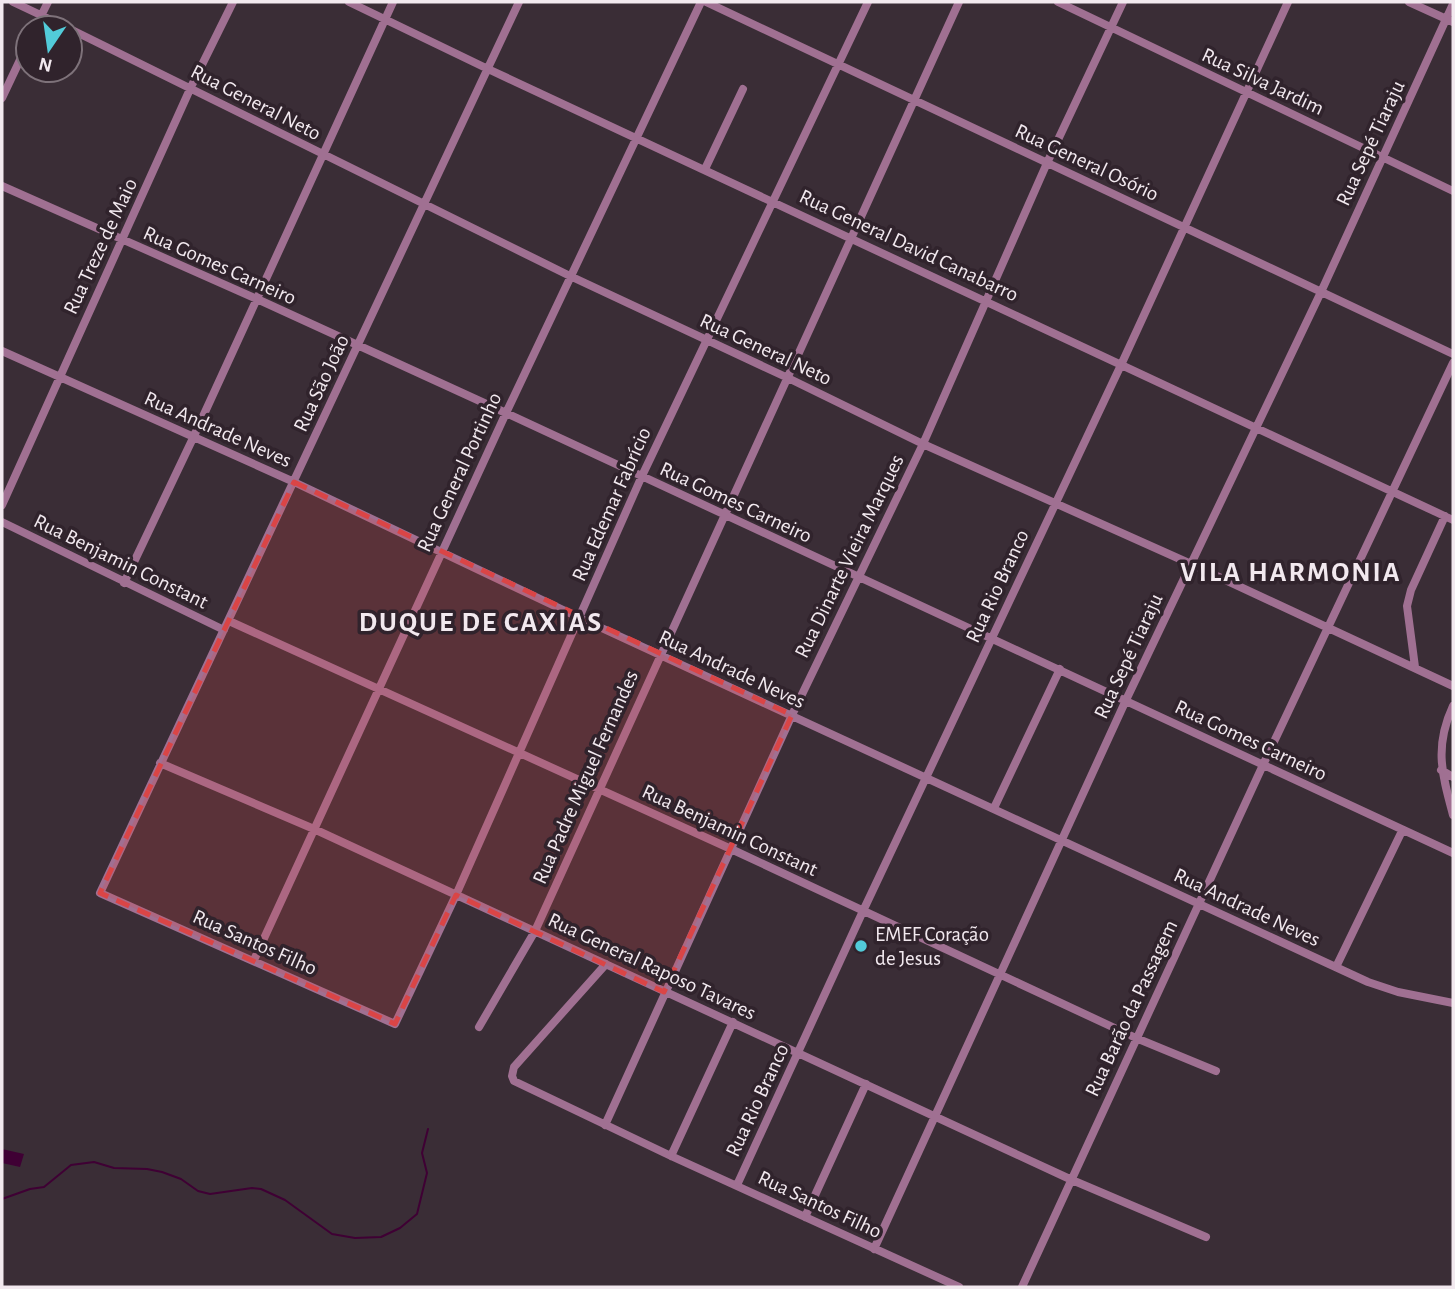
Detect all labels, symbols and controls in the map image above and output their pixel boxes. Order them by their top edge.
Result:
north arrow [14,14,84,84]
street label: Rua Silva Jardim [1198,44,1327,119]
text: N [37,53,54,75]
street label: Rua General Neto [187,61,324,144]
street label: Rua Sepé Tiaraju [1332,77,1409,209]
street label: Rua General Osório [1012,120,1162,205]
street label: Rua Treze de Maio [60,175,141,317]
street label: Rua General David Canabarro [796,185,1021,305]
street label: Rua Gomes Carneiro [140,222,299,309]
street label: Rua General Neto [697,310,835,389]
street label: Rua São João [290,331,353,435]
street label: Rua Andrade Neves [141,388,295,471]
street label: Rua General Portinho [413,389,506,555]
street label: Rua Edemar Fabrício [568,424,655,584]
street label: Rua Dinarte Vieira Marques [791,451,908,661]
street label: Rua Gomes Carneiro [657,458,815,547]
street label: Rua Benjamin Constant [30,510,211,613]
street label: Rua Rio Branco [962,526,1033,646]
district label: VILA HARMONIA [1180,559,1402,587]
street label: Rua Sepé Tiaraju [1090,590,1167,722]
district label: DUQUE DE CAXIAS [359,609,603,637]
street label: Rua Andrade Neves [655,626,808,713]
street label: Rua Padre Miguel Fernandes [529,667,642,887]
street label: Rua Gomes Carneiro [1172,696,1330,785]
street label: Rua Benjamin Constant [639,781,821,880]
street label: Rua Andrade Neves [1170,864,1323,951]
street label: Rua Santos Filho [190,906,320,979]
street label: Rua General Raposo Tavares [545,909,759,1024]
street label: Rua Barão da Passagem [1081,917,1182,1100]
place label: EMEF Coração de Jesus [875,924,989,969]
marker: EMEF Coração de Jesus [853,938,869,954]
street label: Rua Rio Branco [722,1040,793,1160]
street label: Rua Santos Filho [755,1167,885,1242]

